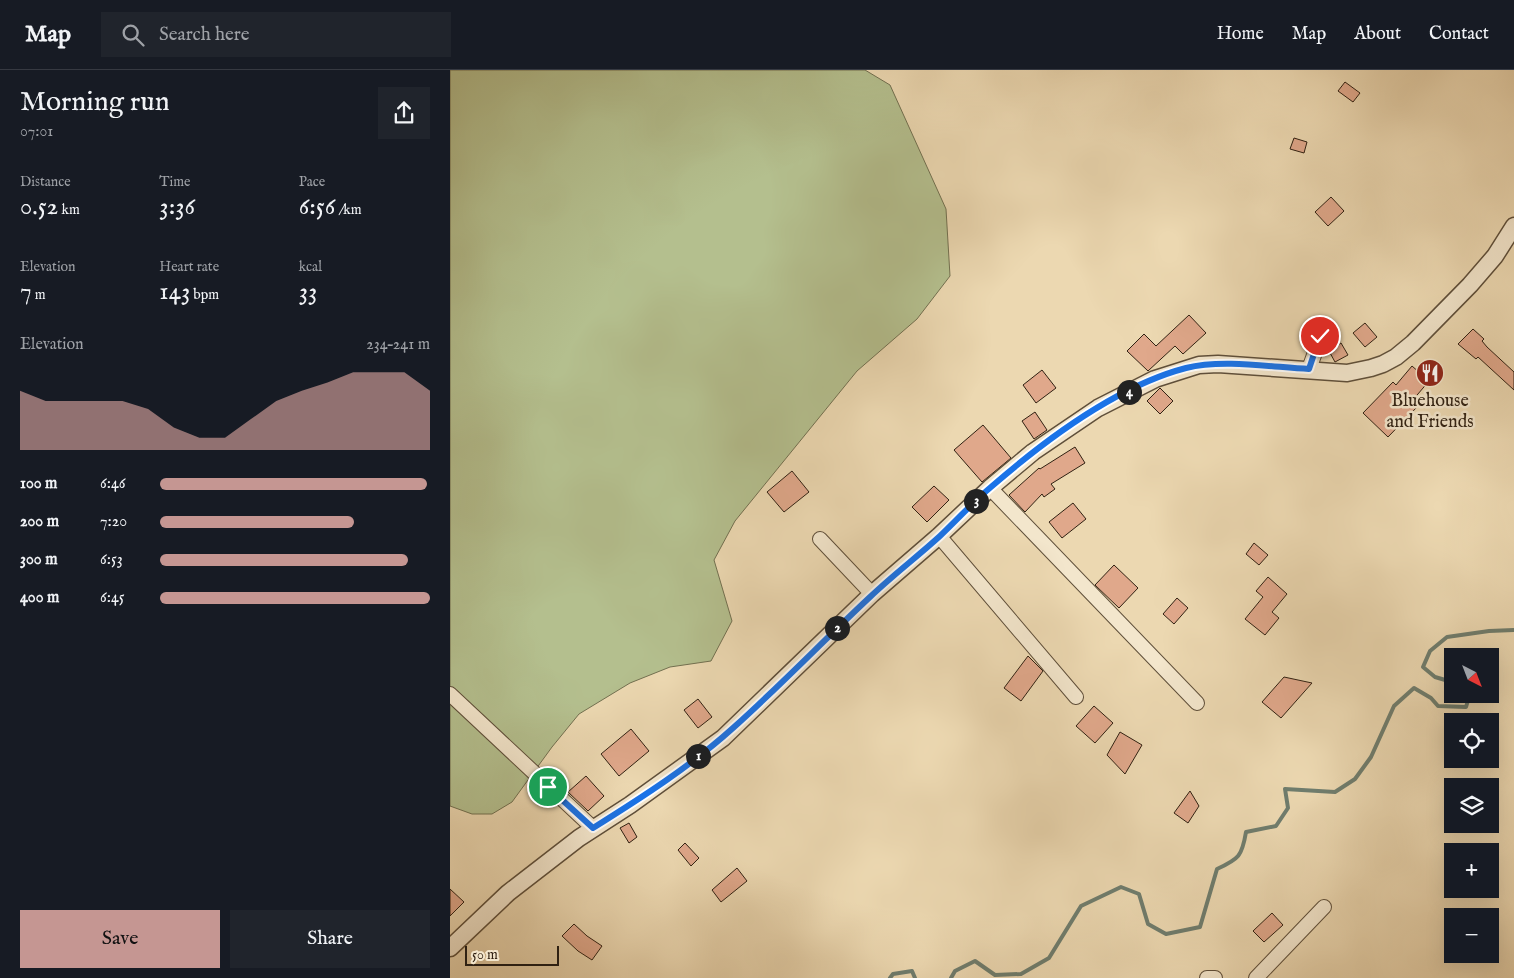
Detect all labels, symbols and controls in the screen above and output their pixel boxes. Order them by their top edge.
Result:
search box [101,12,451,57]
text: Map [25,19,71,50]
icon: search [119,21,147,49]
text: Search here [159,23,250,47]
text: Home [1217,23,1264,46]
text: Map [1292,23,1326,46]
text: About [1354,23,1401,46]
text: Contact [1429,23,1489,46]
text: Morning run [20,85,170,120]
button: share [378,87,430,139]
text: 07:01 [20,122,53,142]
text: Distance [20,173,71,191]
text: Time [159,173,190,191]
text: Pace [299,173,325,191]
text: 0.52 [20,191,58,223]
text: 3:36 [159,191,195,223]
text: 6:56 [299,191,335,223]
text: km [58,201,80,219]
text: /km [335,201,361,219]
text: Elevation [20,258,76,276]
text: Heart rate [159,258,219,276]
text: kcal [299,258,322,276]
text: 7 [20,276,32,308]
text: 143 [159,276,190,308]
text: 33 [299,276,317,308]
text: m [32,286,46,304]
text: bpm [190,286,219,304]
pin [1299,315,1341,357]
icon: check [1306,322,1334,350]
text: Elevation [20,335,83,355]
text: 234–241 m [366,335,430,355]
restaurant icon: Bluehouse and Friends [1415,358,1445,388]
pin: 4 [1116,380,1142,404]
text: 4 [1126,383,1133,401]
place label: Bluehouse and Friends [1386,390,1474,434]
text: 100 m [20,474,57,494]
text: 6:46 [100,474,126,494]
pin: 3 [964,488,988,514]
text: 3 [974,492,979,510]
text: 200 m [20,512,59,532]
text: 7:20 [100,512,127,532]
text: 300 m [20,550,58,570]
text: 6:53 [100,550,123,570]
text: 400 m [20,588,59,608]
text: 6:45 [100,588,125,608]
pin: 2 [824,616,850,640]
text: 2 [834,619,841,637]
north arrow [1444,648,1499,702]
map controls [1444,648,1499,963]
button: locate [1444,713,1499,768]
pin: 1 [686,744,710,768]
text: 1 [696,747,701,765]
pin [527,766,569,808]
icon: arrive [534,773,562,801]
button: layers [1444,778,1499,833]
button: + [1444,843,1499,898]
button: − [1444,908,1499,963]
button: Save [20,910,220,968]
button: Share [230,910,430,968]
scale bar [465,943,559,966]
text: 50 m [472,946,498,964]

